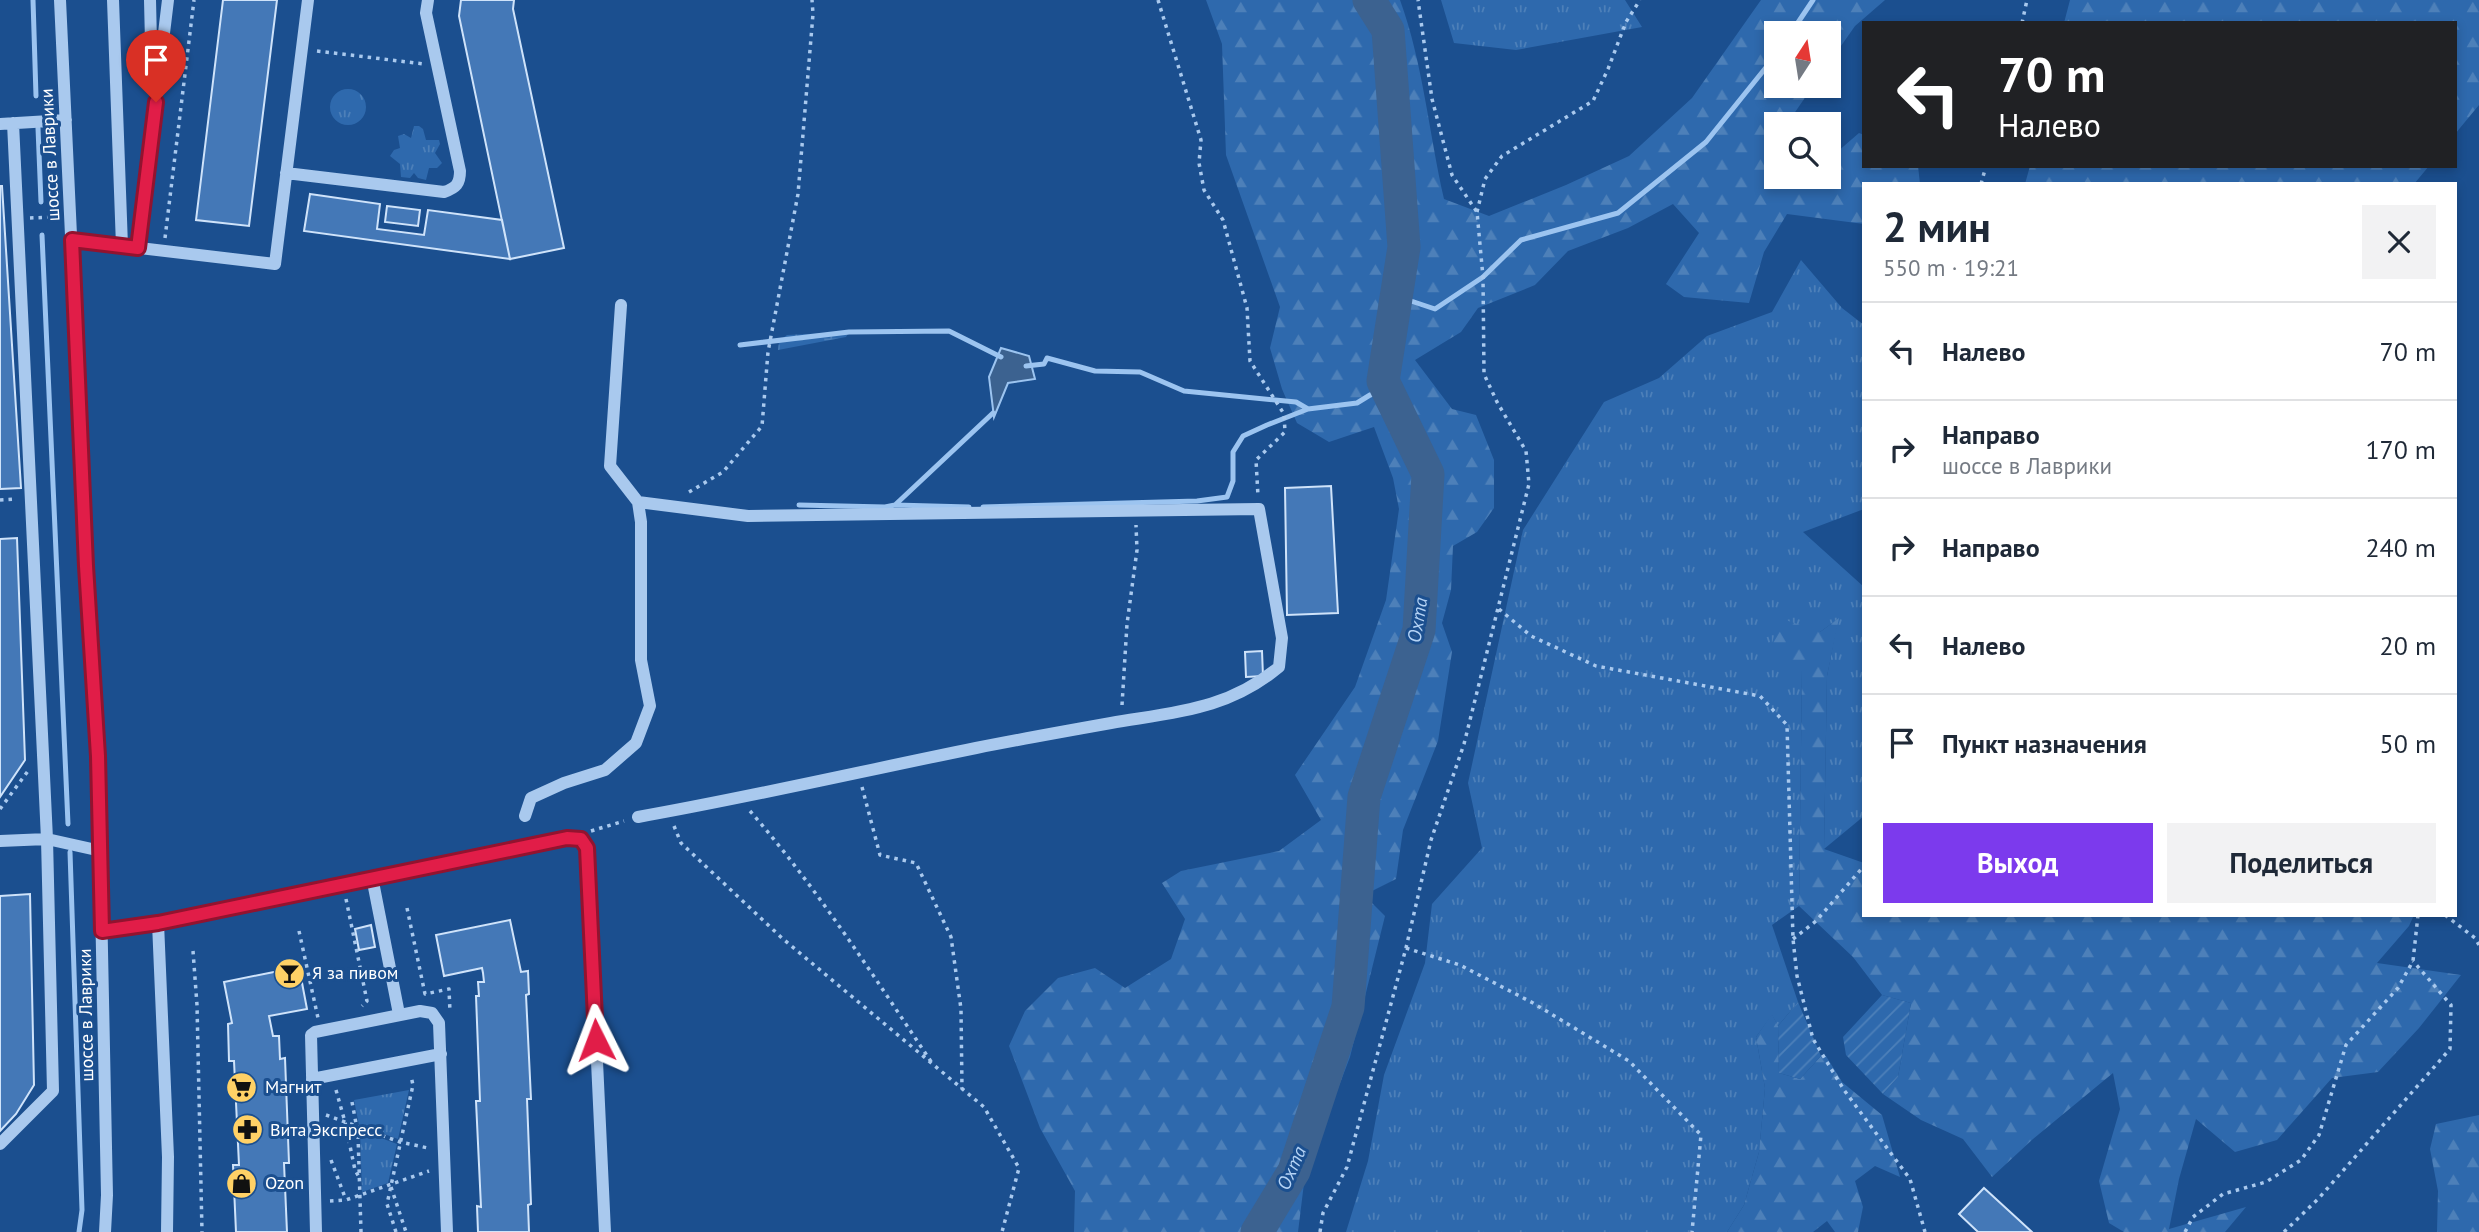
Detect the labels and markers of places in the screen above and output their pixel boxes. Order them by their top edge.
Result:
pin [126,30,186,102]
bar icon: Я за пивом [272,956,306,990]
place label: Я за пивом [312,961,398,984]
supermarket icon: Магнит [225,1070,259,1104]
place label: Магнит [265,1075,322,1098]
pharmacy icon: Вита Экспресс [230,1113,264,1147]
place label: Вита Экспресс [270,1118,382,1141]
shop icon: Ozon [225,1166,259,1200]
place label: Ozon [265,1171,304,1194]

